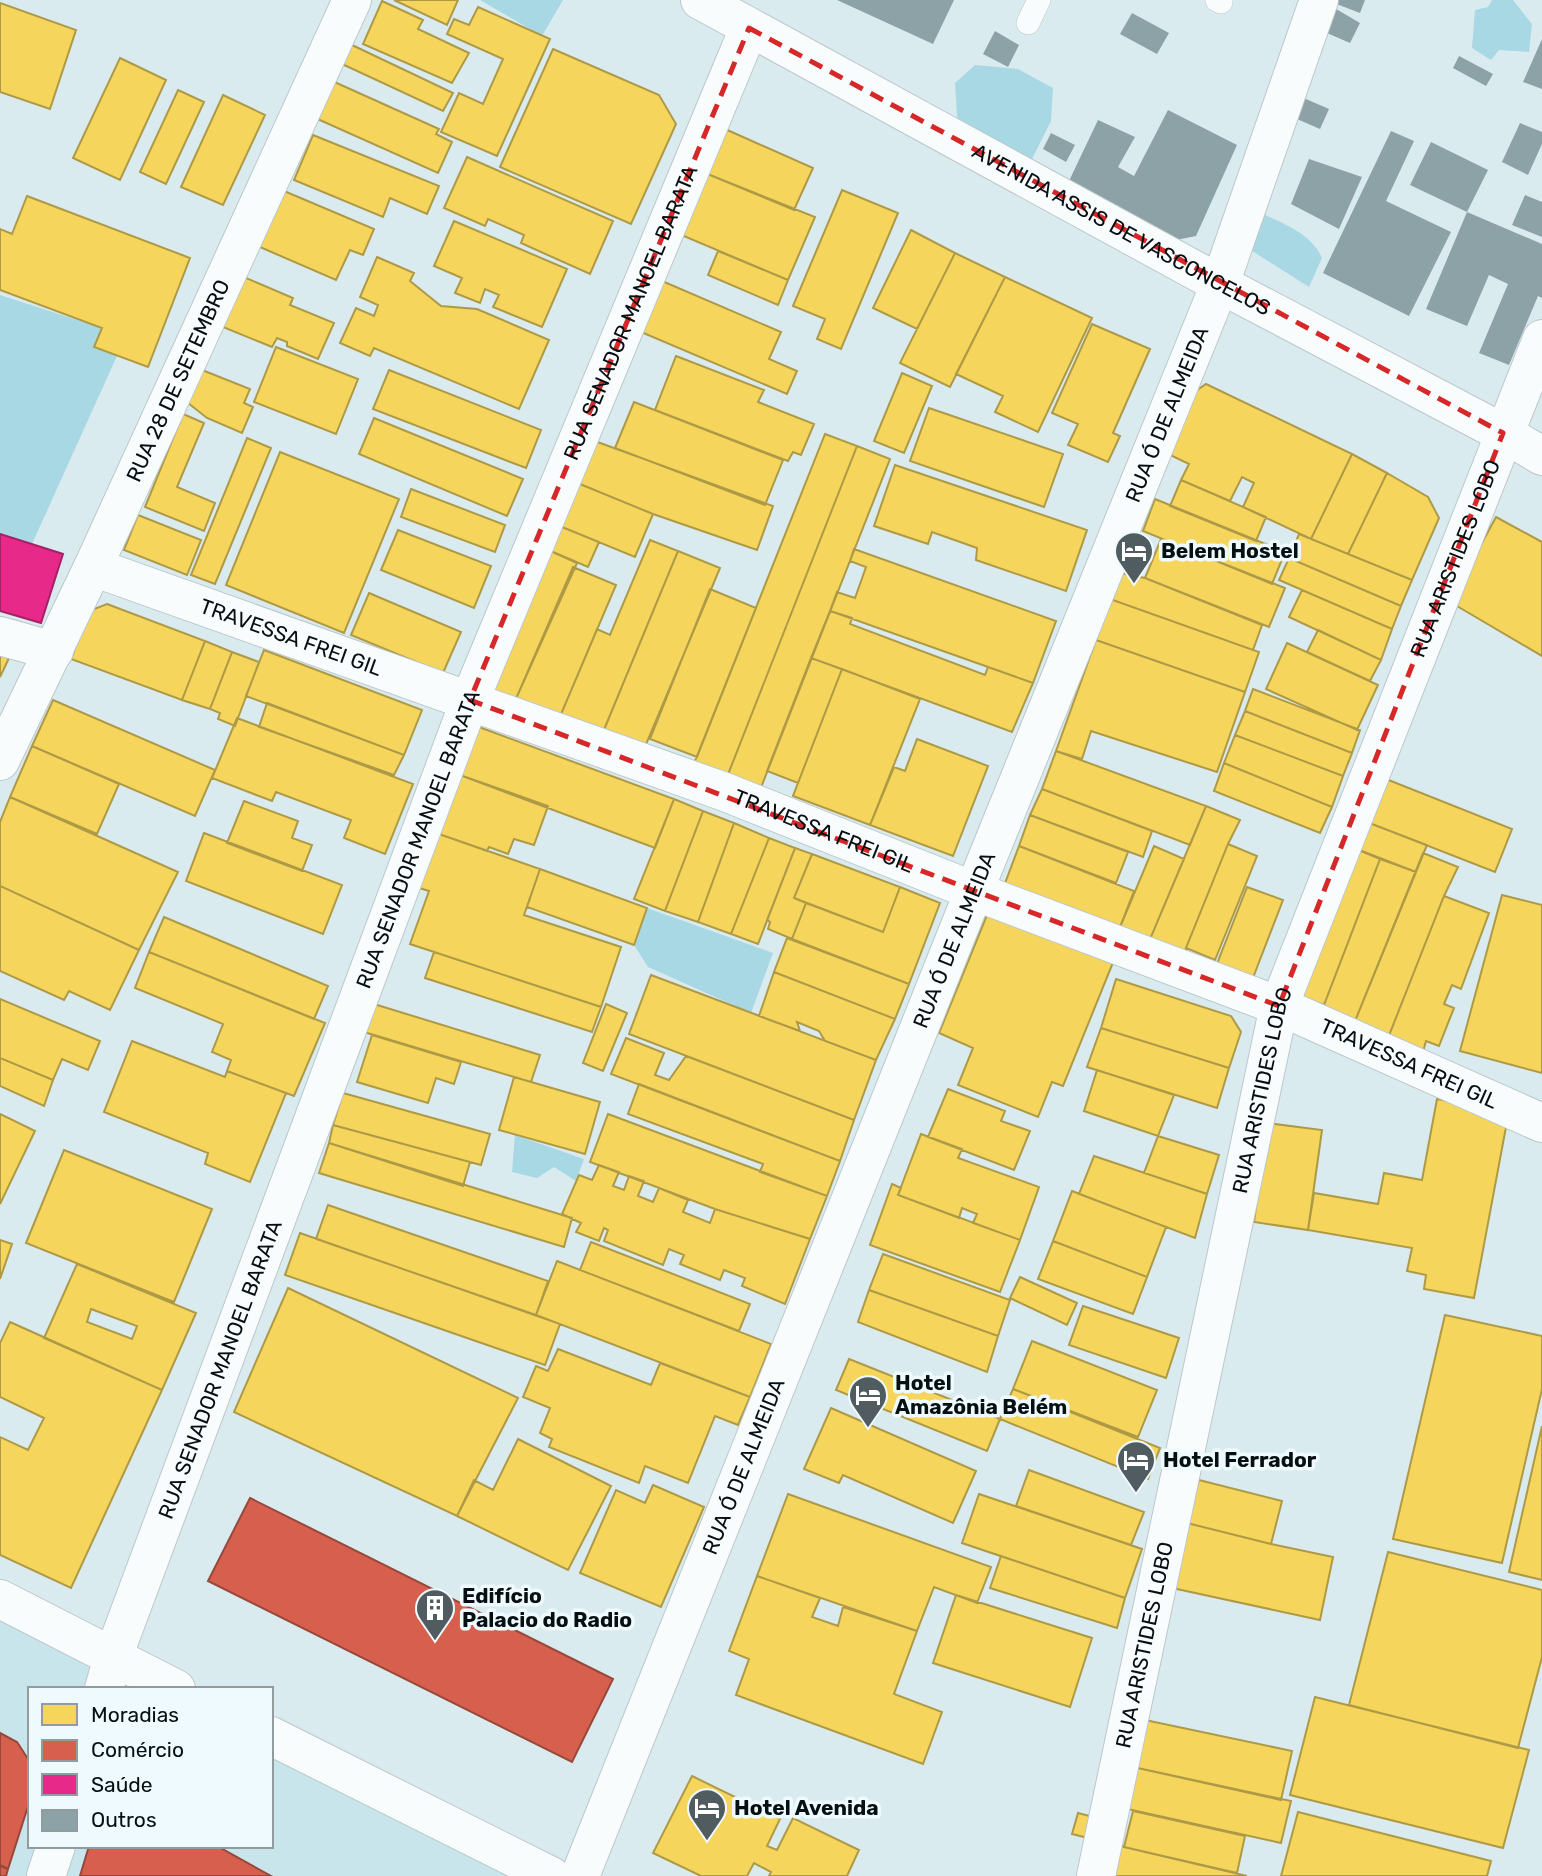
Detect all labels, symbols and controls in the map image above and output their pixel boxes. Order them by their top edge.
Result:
street label: AVENIDA ASSIS DE VASCONCELOS [968,138,1275,320]
street label: RUA SENADOR MANOEL BARATA [558,161,703,464]
street label: RUA 28 DE SETEMBRO [121,275,235,485]
street label: RUA Ó DE ALMEIDA [1120,323,1213,506]
street label: RUA ARISTIDES LOBO [1405,456,1505,661]
hotel icon: Belem Hostel [1113,530,1155,585]
place label: Belem Hostel [1161,538,1299,563]
street label: TRAVESSA FREI GIL [197,593,386,681]
street label: RUA SENADOR MANOEL BARATA [351,686,485,992]
street label: TRAVESSA FREI GIL [730,784,918,878]
street label: RUA Ó DE ALMEIDA [907,848,1000,1032]
street label: RUA ARISTIDES LOBO [1227,983,1297,1196]
street label: TRAVESSA FREI GIL [1317,1013,1502,1114]
street label: RUA SENADOR MANOEL BARATA [153,1217,287,1522]
place label: Hotel Amazônia Belém [895,1370,1067,1419]
hotel icon: Hotel Amazônia Belém [847,1374,889,1429]
street label: RUA Ó DE ALMEIDA [697,1375,790,1558]
hotel icon: Hotel Ferrador [1115,1439,1157,1494]
place label: Hotel Ferrador [1163,1447,1317,1472]
street label: RUA ARISTIDES LOBO [1110,1540,1178,1750]
place label: Edifício Palacio do Radio [462,1583,632,1632]
building icon: Edifício Palacio do Radio [414,1587,456,1642]
legend [28,1687,273,1848]
text: Moradias [91,1702,179,1727]
text: Comércio [91,1737,184,1762]
text: Saúde [91,1772,153,1797]
hotel icon: Hotel Avenida [686,1787,728,1842]
place label: Hotel Avenida [734,1795,879,1820]
text: Outros [91,1807,157,1832]

